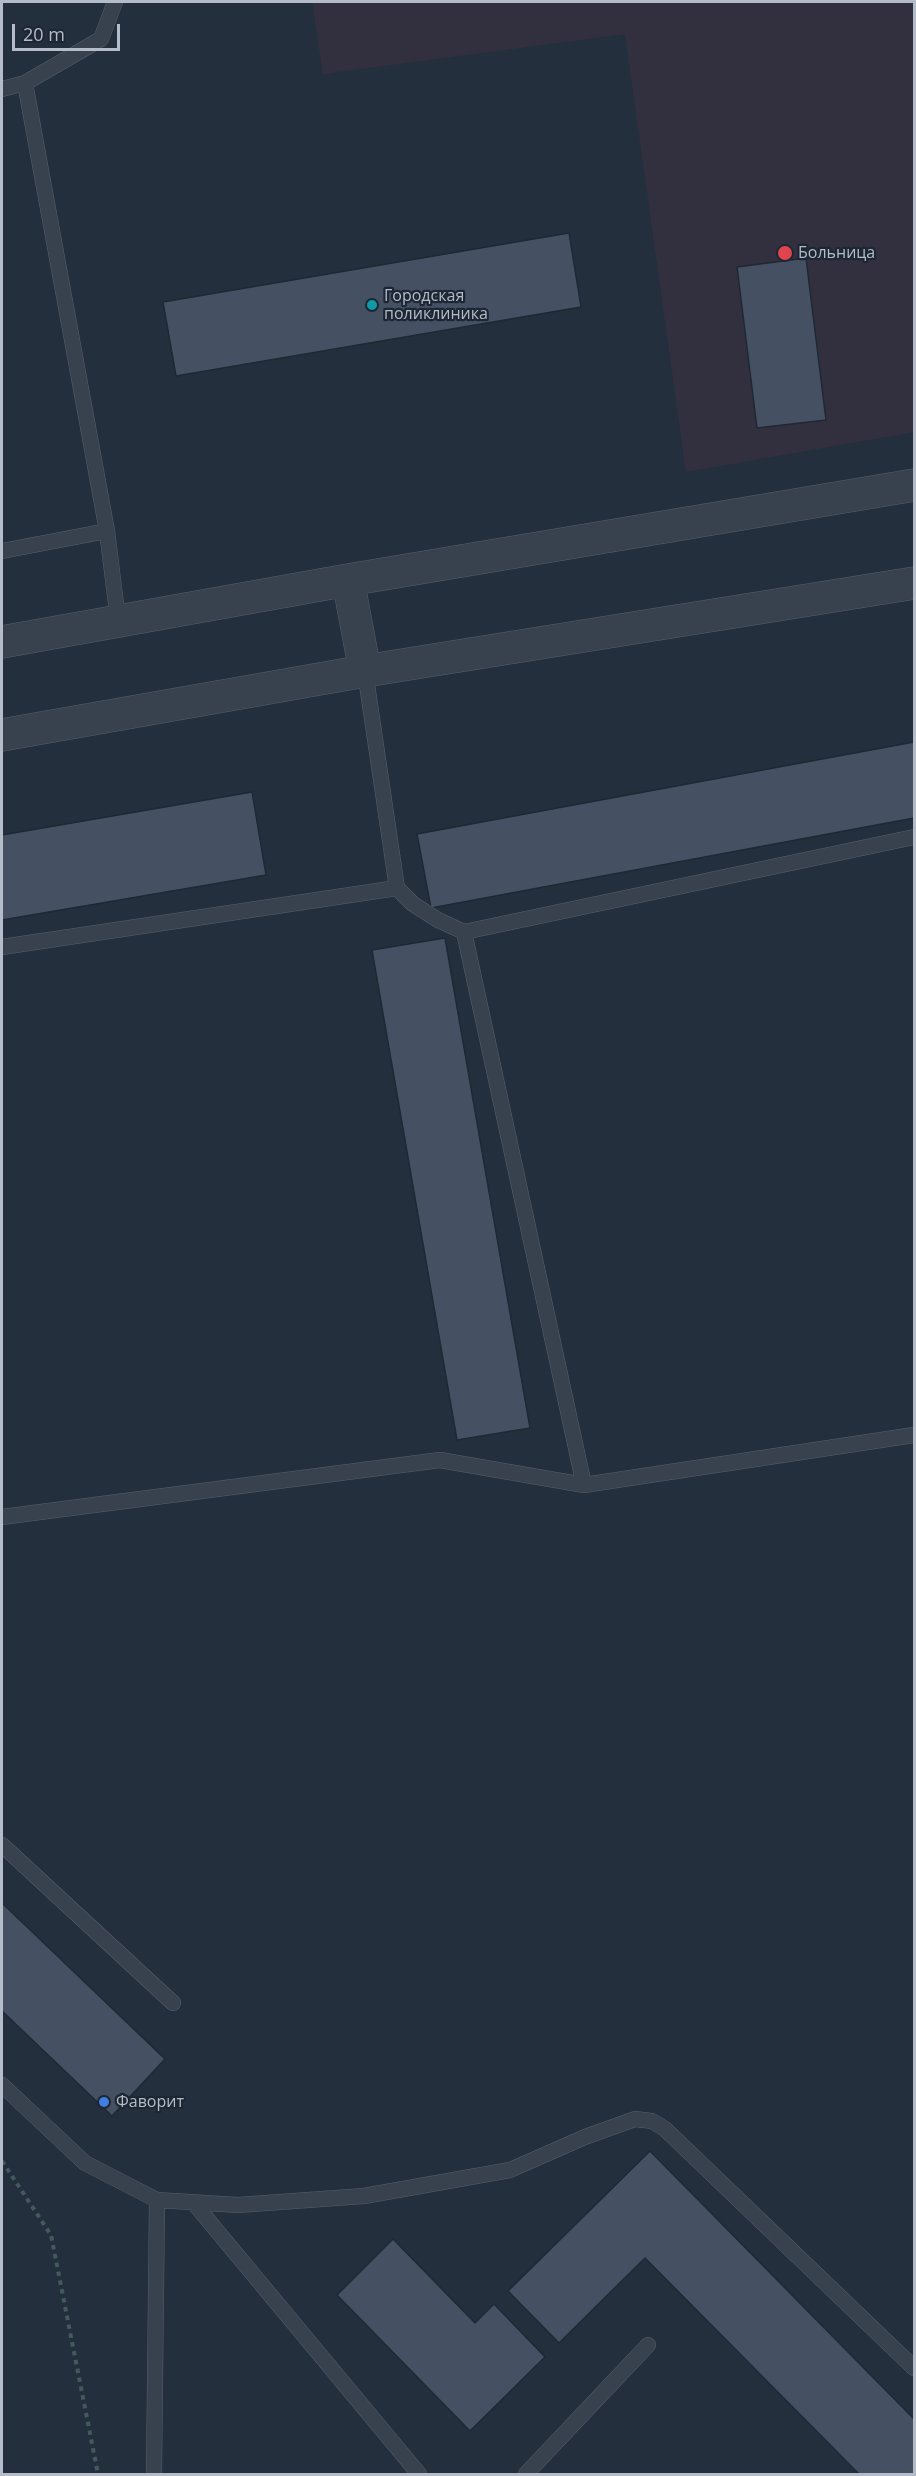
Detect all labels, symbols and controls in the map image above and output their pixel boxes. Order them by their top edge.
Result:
scale bar [15,12,123,50]
text: 20 m [23,22,65,46]
place label: Больница [798,243,875,263]
marker: Больница [776,244,794,262]
place label: Городская поликлиника [384,286,488,324]
marker: Городская поликлиника [365,298,379,312]
place label: Фаворит [116,2092,184,2112]
marker: Фаворит [97,2095,111,2109]

